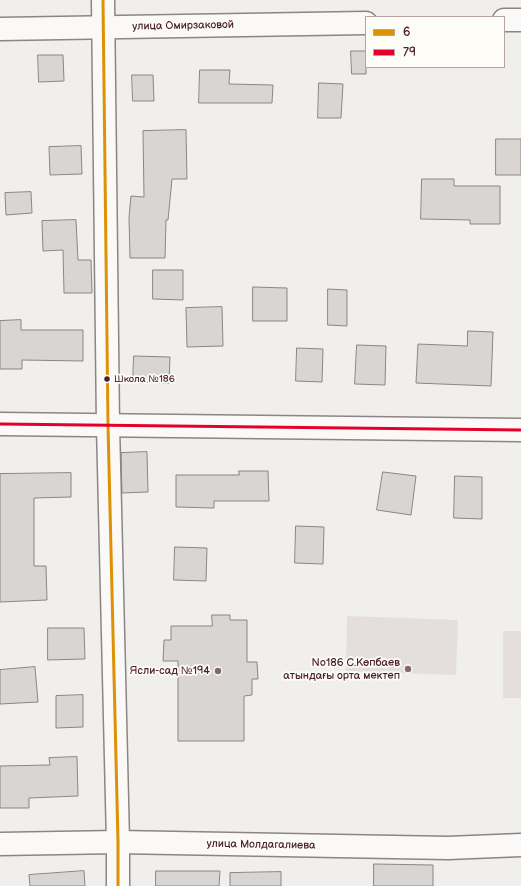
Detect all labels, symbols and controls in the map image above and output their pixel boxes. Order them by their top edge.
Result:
legend [365,16,505,68]
street label: улица Омирзаковой [132,19,234,33]
text: 6 [403,25,410,40]
text: 79 [403,45,416,60]
place label: Школа №186 [114,373,175,385]
marker: Школа №186 [102,374,112,384]
place label: No186 С.Көпбаев атындағы орта мектеп [283,656,400,682]
place label: Ясли-сад №194 [130,664,210,678]
marker: No186 С.Көпбаев атындағы орта мектеп [403,664,413,674]
marker: Ясли-сад №194 [213,666,223,676]
street label: улица Молдагалиева [206,837,316,853]

